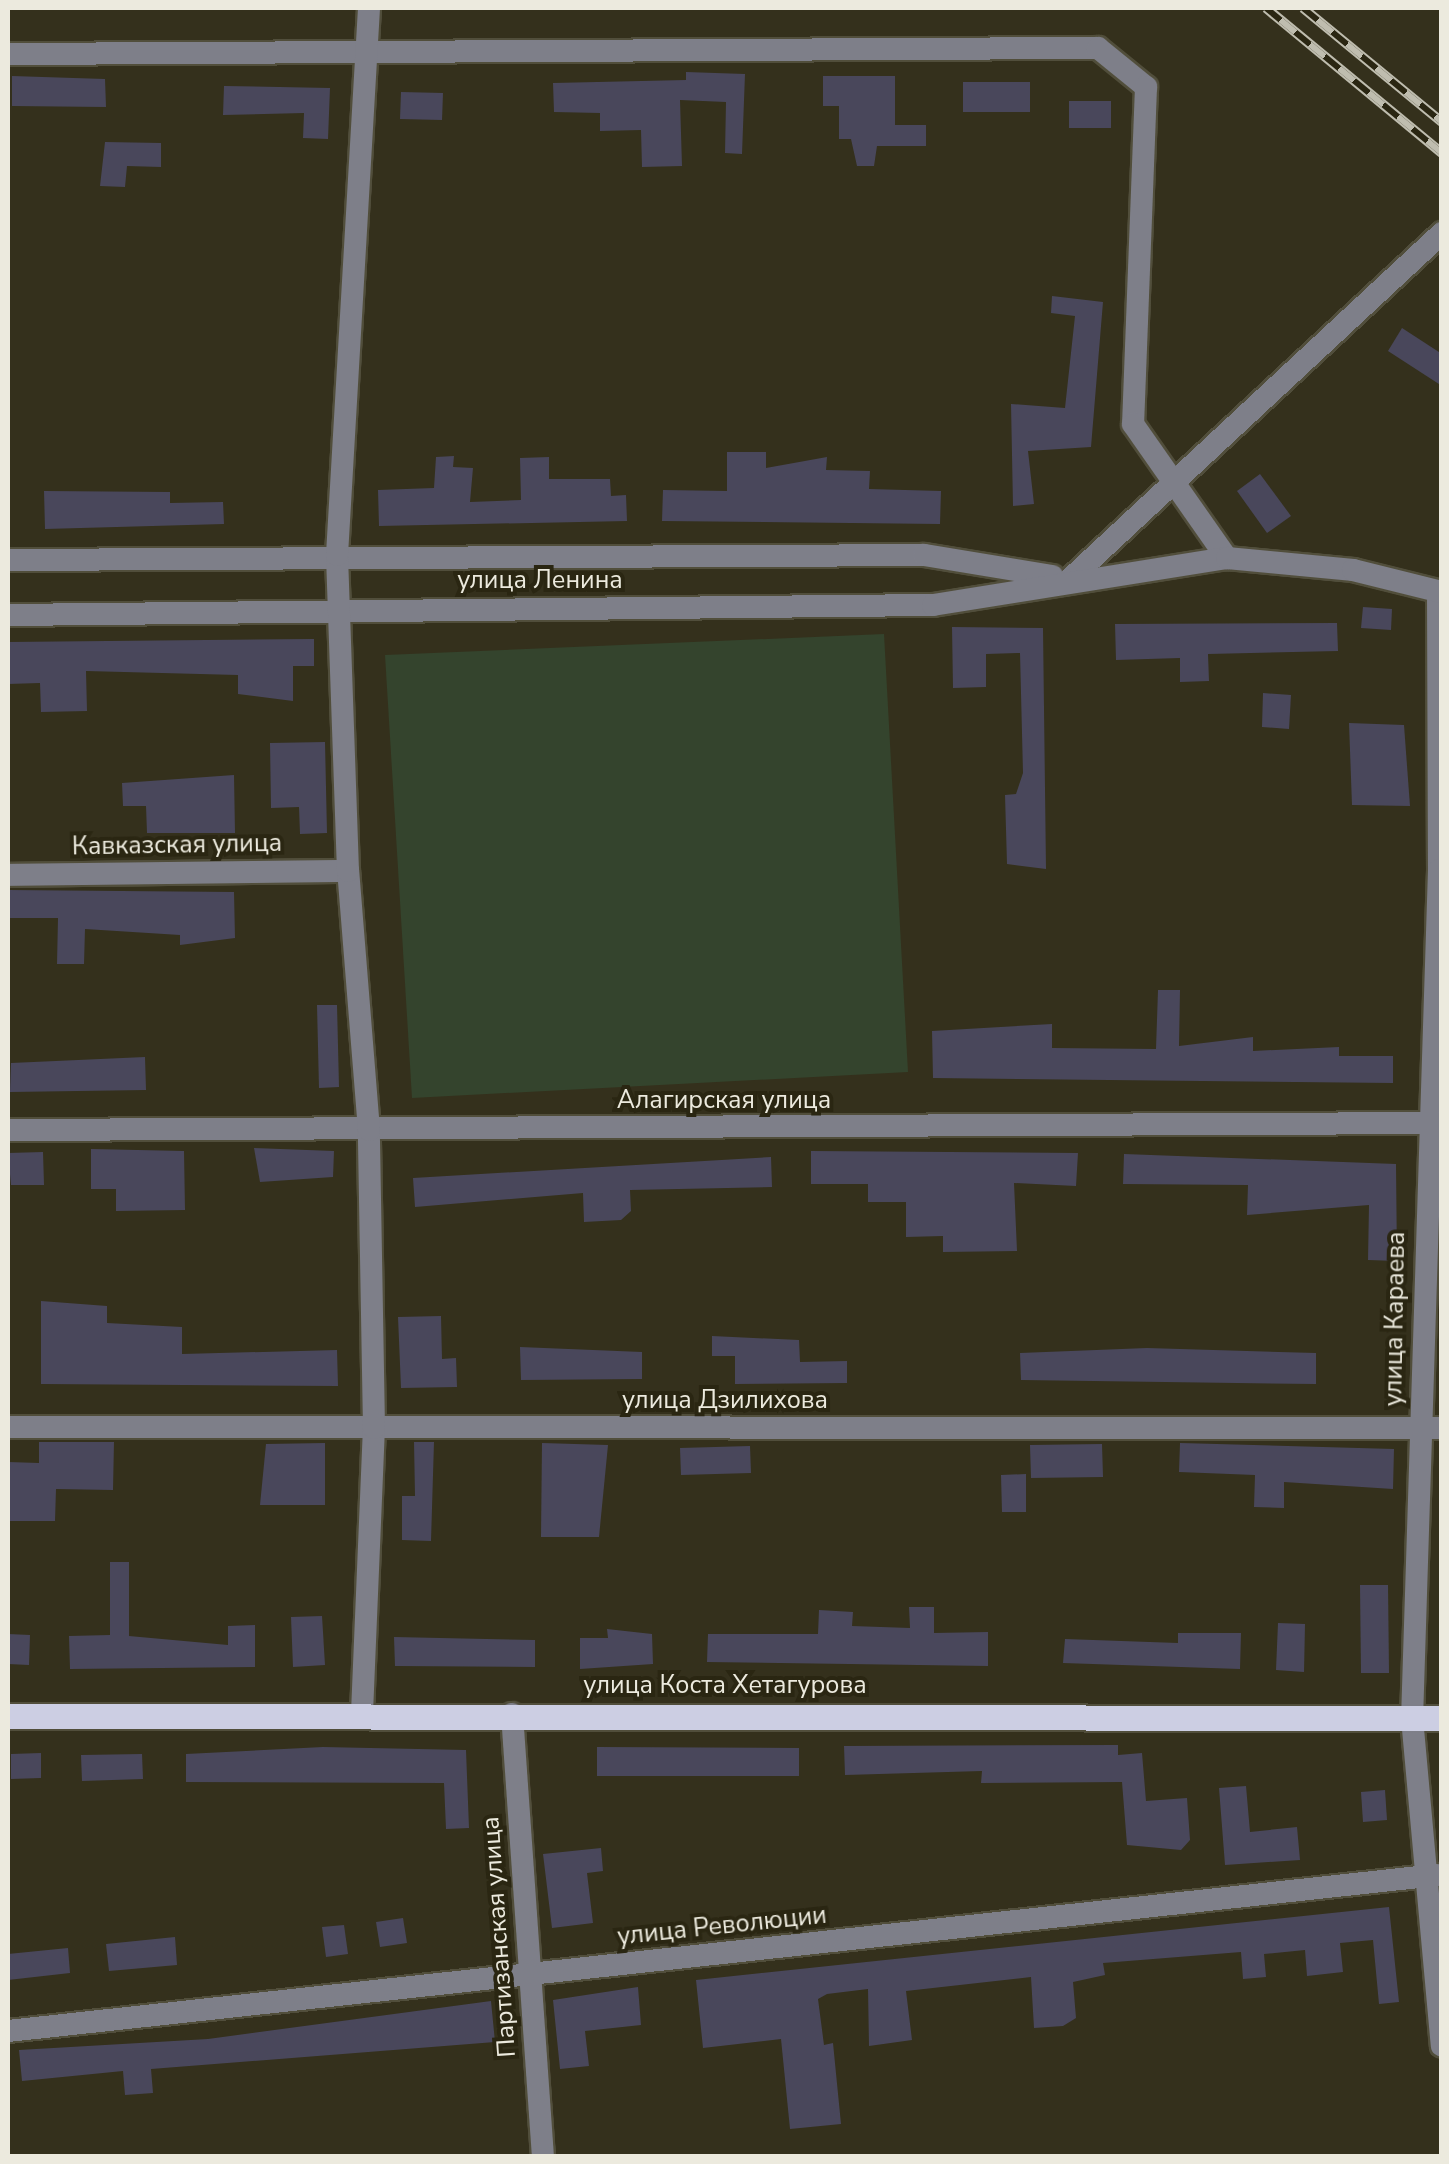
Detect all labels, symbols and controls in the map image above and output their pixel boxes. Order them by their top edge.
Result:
street label: улица Ленина [457,565,623,595]
street label: Кавказская улица [72,828,282,862]
street label: Алагирская улица [617,1085,831,1115]
street label: улица Караева [1378,1231,1412,1407]
street label: улица Дзилихова [622,1385,828,1415]
street label: улица Коста Хетагурова [583,1670,867,1700]
street label: Партизанская улица [476,1815,522,2059]
street label: улица Революции [616,1900,828,1952]

